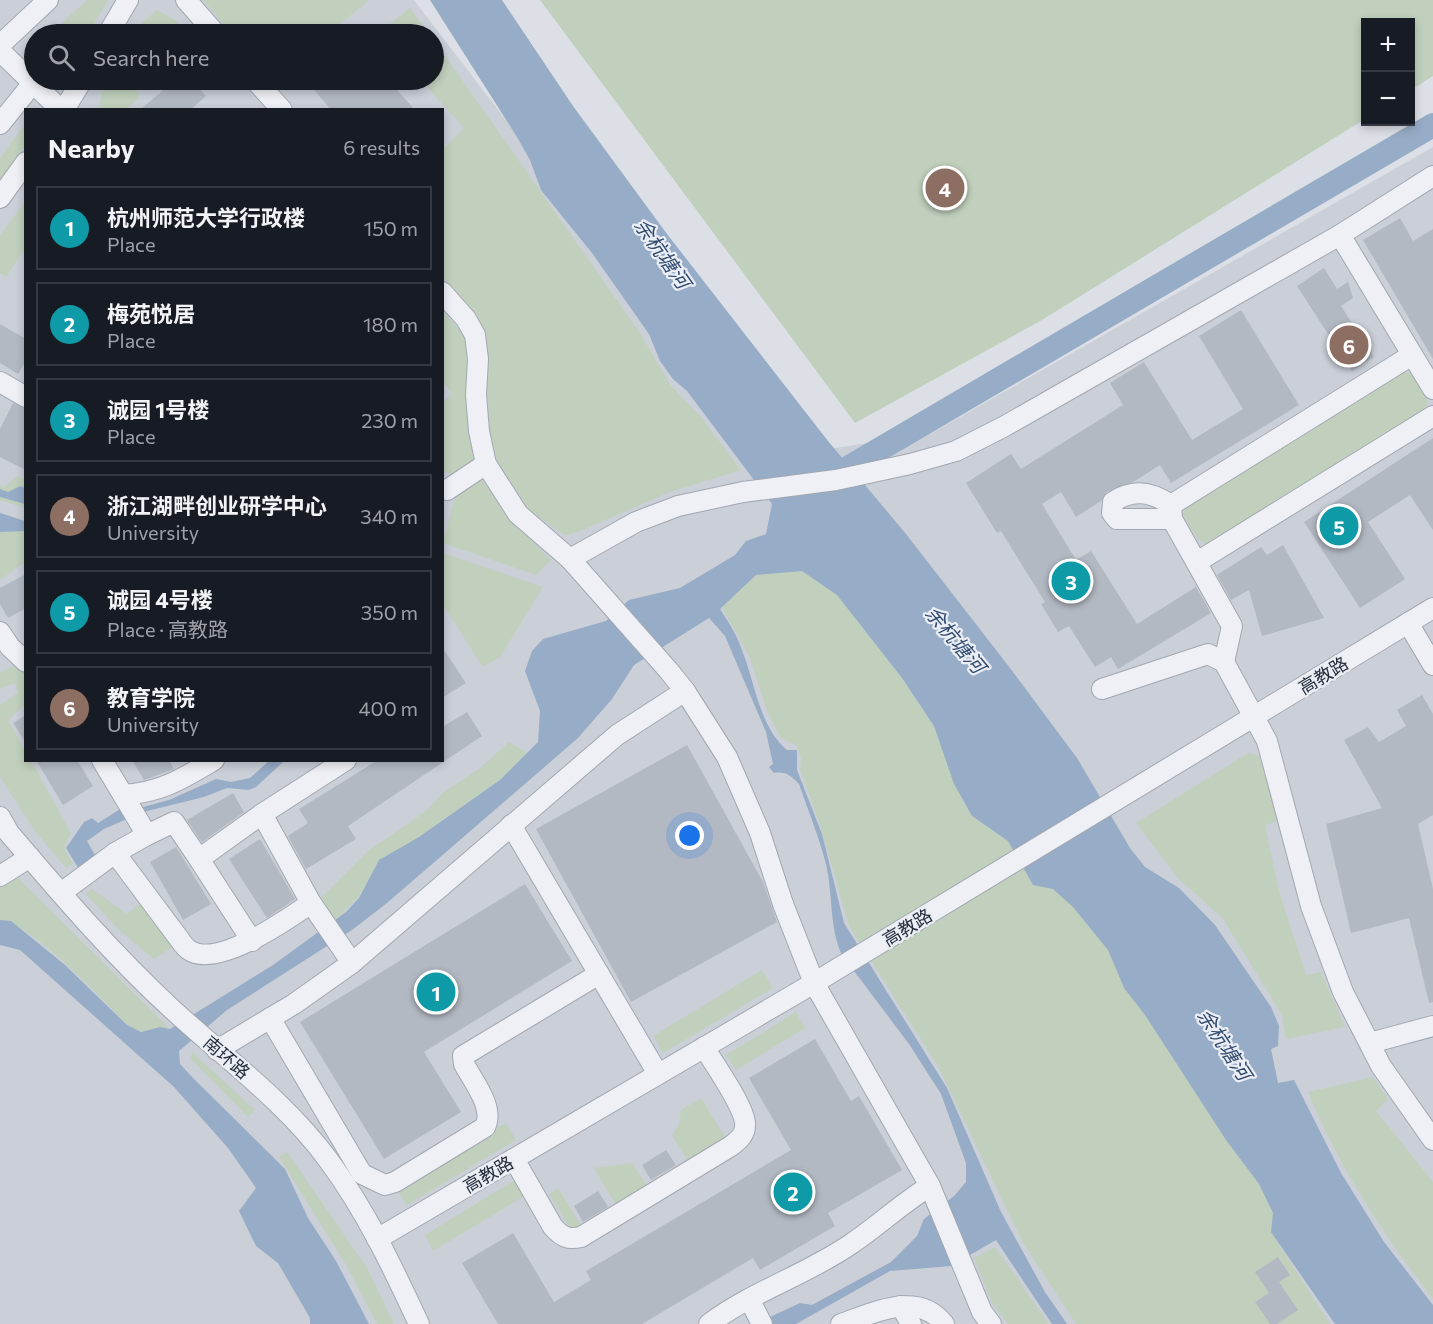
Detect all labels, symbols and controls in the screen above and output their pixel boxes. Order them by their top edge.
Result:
map controls [1361,18,1415,126]
button: + [1361,18,1415,72]
search box [24,24,444,90]
icon: search [45,41,78,74]
text: Search here [93,44,209,71]
button: − [1361,72,1415,126]
text: Nearby [48,132,135,163]
text: 6 results [343,135,420,159]
pin: 4 [926,166,964,210]
text: 杭州师范大学行政楼 [107,204,305,231]
water label: 余杭塘河 [630,213,698,296]
text: 1 [65,216,74,240]
text: 150 m [364,216,418,240]
text: Place [107,232,156,256]
text: 梅苑悦居 [107,300,195,327]
text: 2 [64,312,75,336]
text: 180 m [363,312,418,336]
pin: 6 [1330,322,1368,368]
text: Place [107,328,156,352]
text: 诚园 1号楼 [107,396,209,423]
text: 3 [64,408,75,432]
text: 230 m [361,408,418,432]
text: Place [107,424,156,448]
text: 浙江湖畔创业研学中心 [107,492,327,519]
text: 4 [63,504,76,528]
text: 340 m [360,504,418,528]
pin: 5 [1320,504,1358,548]
text: University [107,520,199,544]
pin: 3 [1052,558,1090,604]
text: 诚园 4号楼 [107,586,213,613]
text: 5 [64,600,75,624]
text: 350 m [361,600,418,624]
water label: 余杭塘河 [921,601,993,680]
text: Place · 高教路 [107,617,228,641]
street label: 高教路 [1294,652,1352,698]
text: 教育学院 [107,684,195,711]
text: 6 [63,696,76,720]
text: 400 m [359,696,418,720]
text: University [107,712,199,736]
your location [675,821,704,850]
street label: 高教路 [878,904,936,950]
pin: 1 [416,970,456,1014]
water label: 余杭塘河 [1193,1004,1259,1087]
street label: 南环路 [199,1031,255,1083]
street label: 高教路 [459,1151,517,1197]
pin: 2 [774,1170,812,1214]

